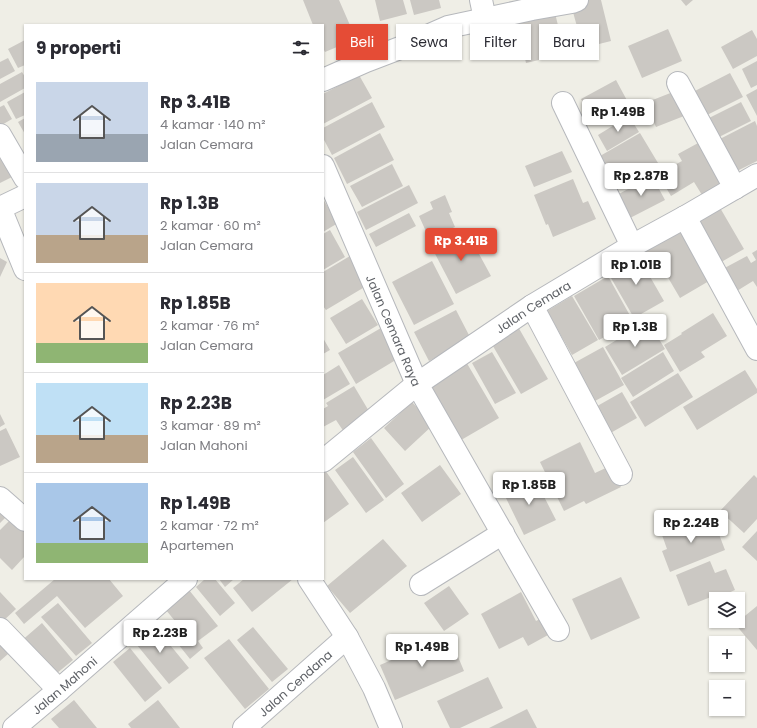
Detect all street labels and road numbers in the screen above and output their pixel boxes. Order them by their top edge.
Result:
street label: Jalan Cemara Raya [362,272,425,389]
street label: Jalan Cemara [492,276,574,337]
street label: Jalan Cendana [255,646,335,720]
street label: Jalan Mahoni [28,652,100,718]

